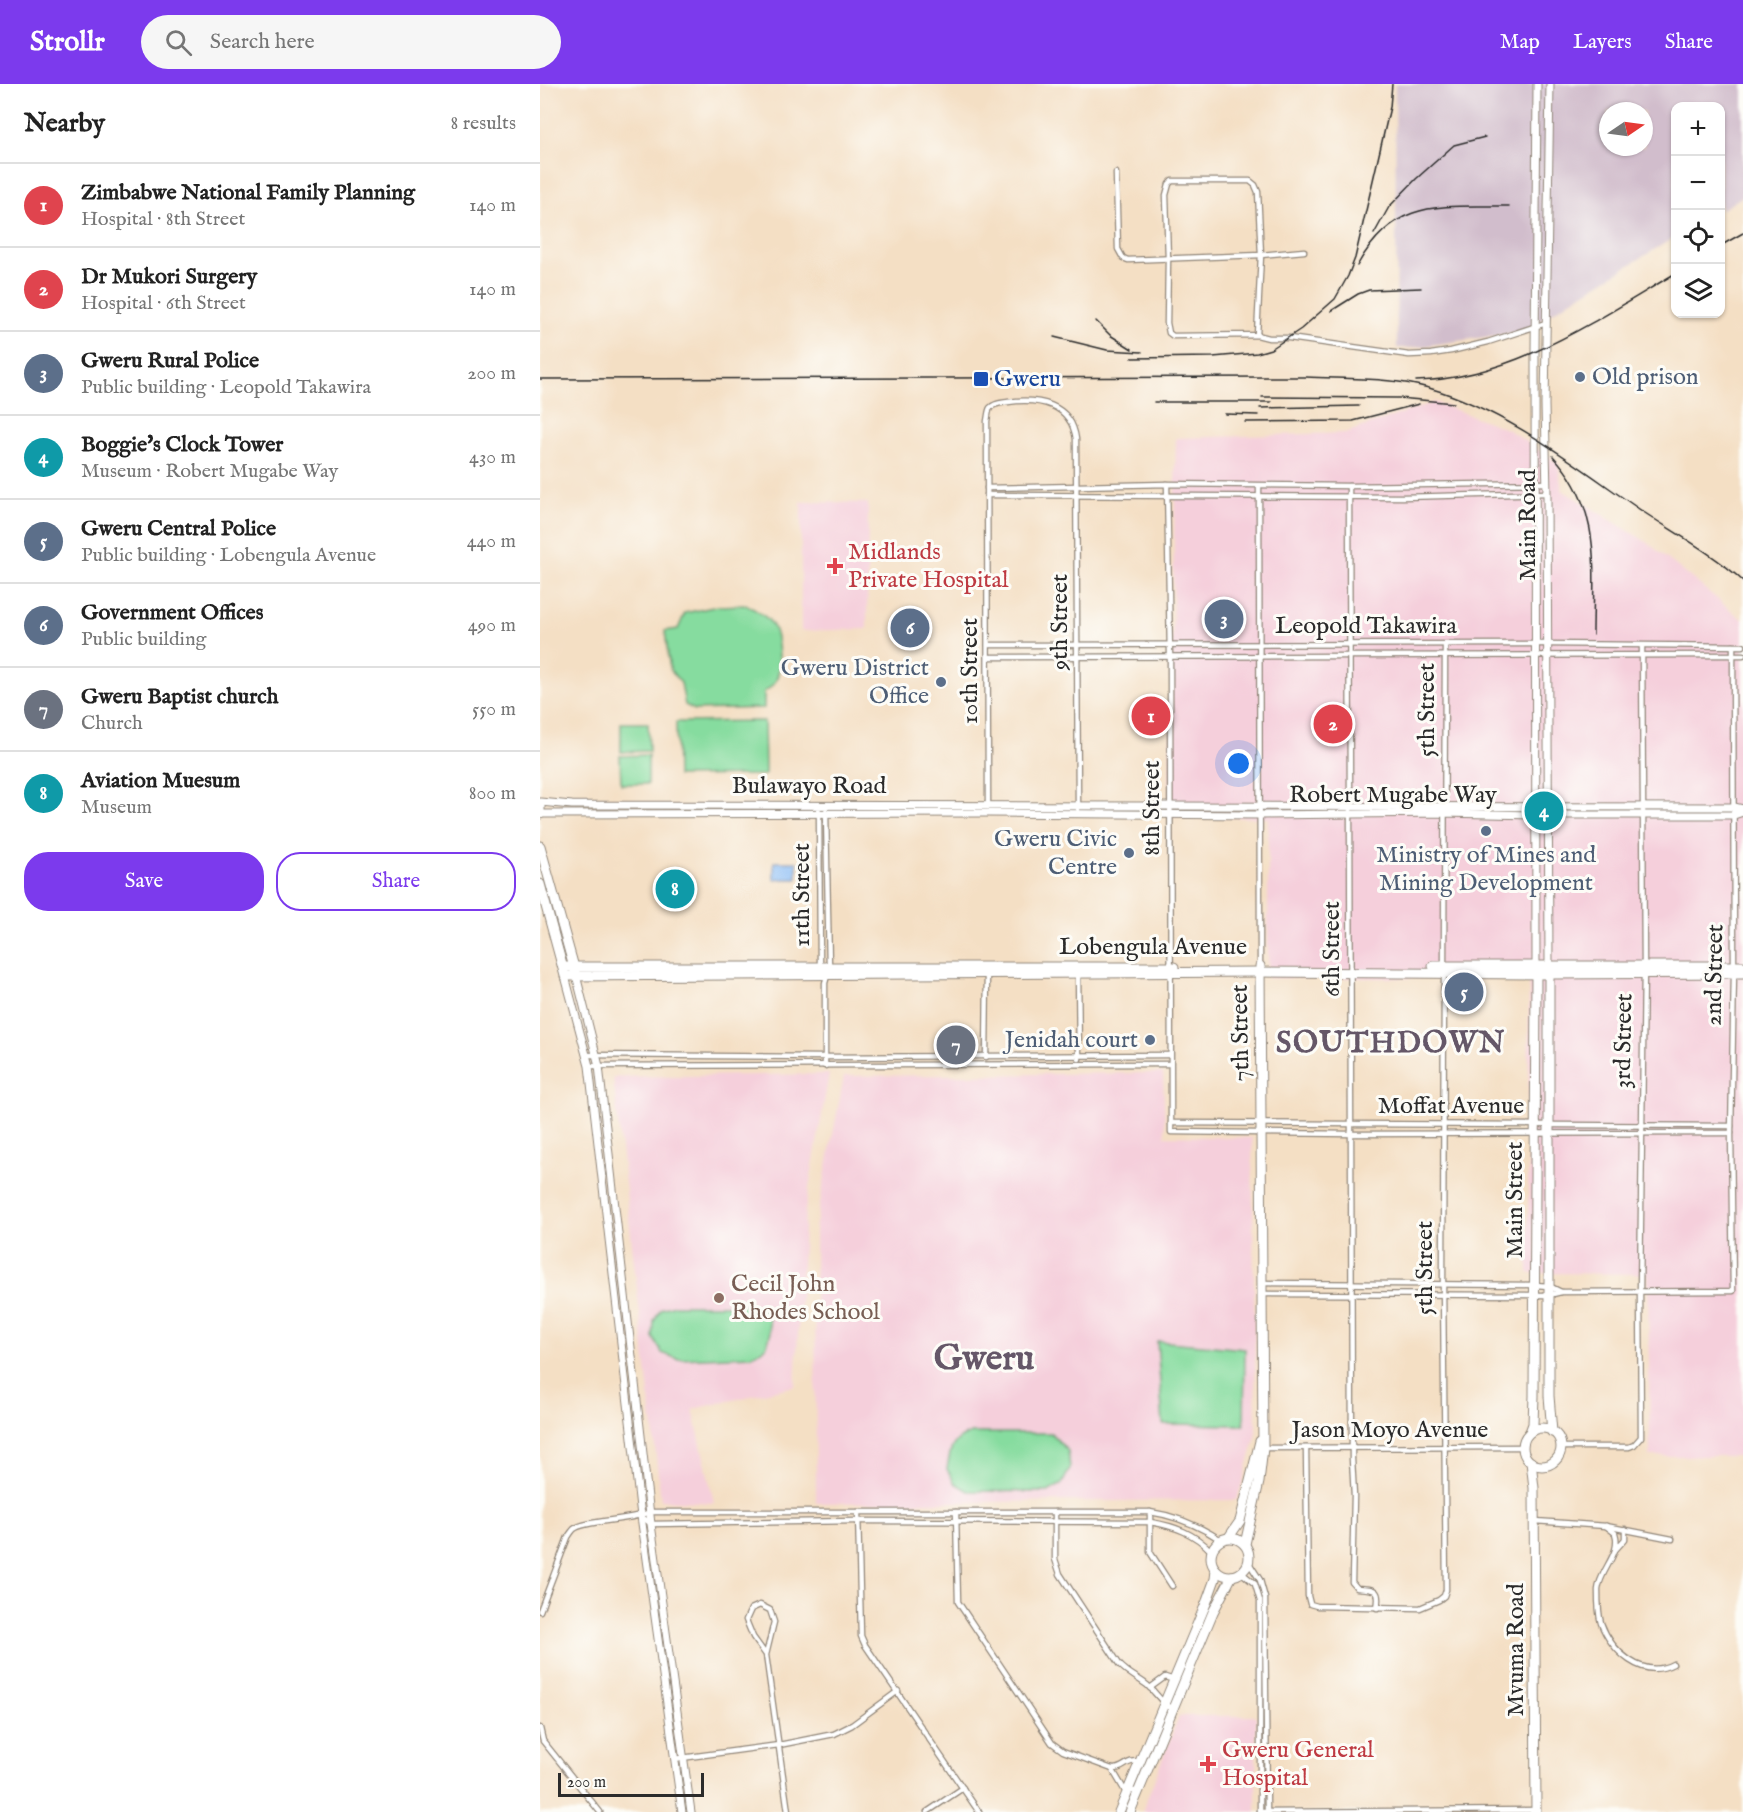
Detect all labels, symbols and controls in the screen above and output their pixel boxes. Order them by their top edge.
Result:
search box [141,15,561,69]
text: Strollr [30,25,105,60]
icon: search [162,26,195,59]
text: Search here [210,28,315,56]
text: Map [1500,29,1540,56]
text: Layers [1573,29,1632,56]
text: Share [1665,29,1713,56]
north arrow [1599,102,1653,156]
map controls [1671,102,1725,318]
button: + [1671,102,1725,156]
text: Nearby [24,107,105,140]
text: 8 results [450,111,516,136]
button: − [1671,156,1725,210]
text: Zimbabwe National Family Planning [81,179,415,207]
text: 1 [40,193,47,218]
text: 140 m [469,193,516,218]
text: Hospital · 8th Street [81,207,245,232]
button: locate [1671,210,1725,264]
text: Dr Mukori Surgery [81,263,257,291]
button: layers [1671,264,1725,318]
text: 2 [39,277,48,302]
text: 140 m [469,277,516,302]
text: Hospital · 6th Street [81,291,246,316]
text: Gweru Rural Police [81,347,259,375]
text: 3 [40,361,47,386]
text: 200 m [467,361,516,386]
place label: Old prison [1592,362,1699,393]
place label: Gweru [994,364,1061,395]
marker: Gweru [972,370,990,388]
marker: Old prison [1573,370,1587,384]
text: Public building · Leopold Takawira [81,375,371,400]
text: Boggie's Clock Tower [81,431,283,459]
text: 4 [39,445,48,470]
text: 430 m [469,445,516,470]
text: Museum · Robert Mugabe Way [81,459,338,484]
street label: Main Road [1513,469,1544,581]
text: Gweru Central Police [81,515,276,543]
text: 5 [40,529,47,554]
text: 440 m [467,529,516,554]
place label: Midlands Private Hospital [848,537,1009,596]
text: Public building · Lobengula Avenue [81,543,376,568]
marker: Midlands Private Hospital [826,557,844,575]
street label: 9th Street [1045,574,1076,671]
pin: 3 [1204,596,1244,642]
text: Government Offices [81,599,263,627]
pin: 6 [890,606,929,650]
street label: Leopold Takawira [1275,611,1458,642]
text: 6 [39,613,48,638]
text: 490 m [468,613,516,638]
street label: 10th Street [955,618,986,724]
text: Public building [81,627,206,652]
place label: Gweru District Office [781,653,929,712]
street label: 5th Street [1412,663,1443,757]
marker: Gweru District Office [934,675,948,689]
text: Gweru Baptist church [81,683,278,711]
pin: 1 [1132,694,1170,738]
text: 7 [39,697,48,722]
text: 550 m [472,697,516,722]
pin: 2 [1314,702,1352,746]
text: Church [81,711,143,736]
your location [1224,749,1253,778]
street label: 8th Street [1137,760,1168,856]
text: Aviation Muesum [81,767,240,795]
street label: Bulawayo Road [732,771,887,802]
street label: Robert Mugabe Way [1289,780,1497,811]
text: 8 [40,781,47,806]
text: 800 m [469,781,516,806]
pin: 4 [1524,788,1564,834]
text: Museum [81,795,152,820]
place label: Gweru Civic Centre [994,824,1117,883]
marker: Ministry of Mines and Mining Development [1479,824,1493,838]
place label: Ministry of Mines and Mining Development [1376,840,1596,899]
street label: 11th Street [787,843,818,947]
marker: Gweru Civic Centre [1122,846,1136,860]
button: Save [24,852,264,911]
button: Share [276,852,516,911]
pin: 8 [656,866,694,912]
street label: 6th Street [1317,901,1348,997]
street label: 2nd Street [1699,924,1731,1026]
street label: Lobengula Avenue [1059,932,1247,963]
pin: 5 [1444,970,1484,1014]
street label: 7th Street [1225,984,1257,1082]
street label: 3rd Street [1608,993,1640,1089]
pin: 7 [936,1022,976,1068]
place label: Jenidah court [1002,1025,1138,1056]
district label: SOUTHDOWN [1276,1025,1506,1063]
marker: Jenidah court [1143,1033,1157,1047]
street label: Moffat Avenue [1378,1091,1524,1122]
street label: Main Street [1500,1141,1531,1259]
street label: 5th Street [1410,1221,1441,1315]
place label: Cecil John Rhodes School [731,1269,880,1328]
marker: Cecil John Rhodes School [712,1291,726,1305]
district label: Gweru [934,1336,1035,1382]
street label: Jason Moyo Avenue [1289,1415,1488,1446]
street label: Mvuma Road [1501,1583,1532,1717]
place label: Gweru General Hospital [1222,1735,1374,1794]
marker: Gweru General Hospital [1199,1755,1217,1773]
scale bar [558,1770,704,1798]
text: 200 m [567,1773,606,1793]

